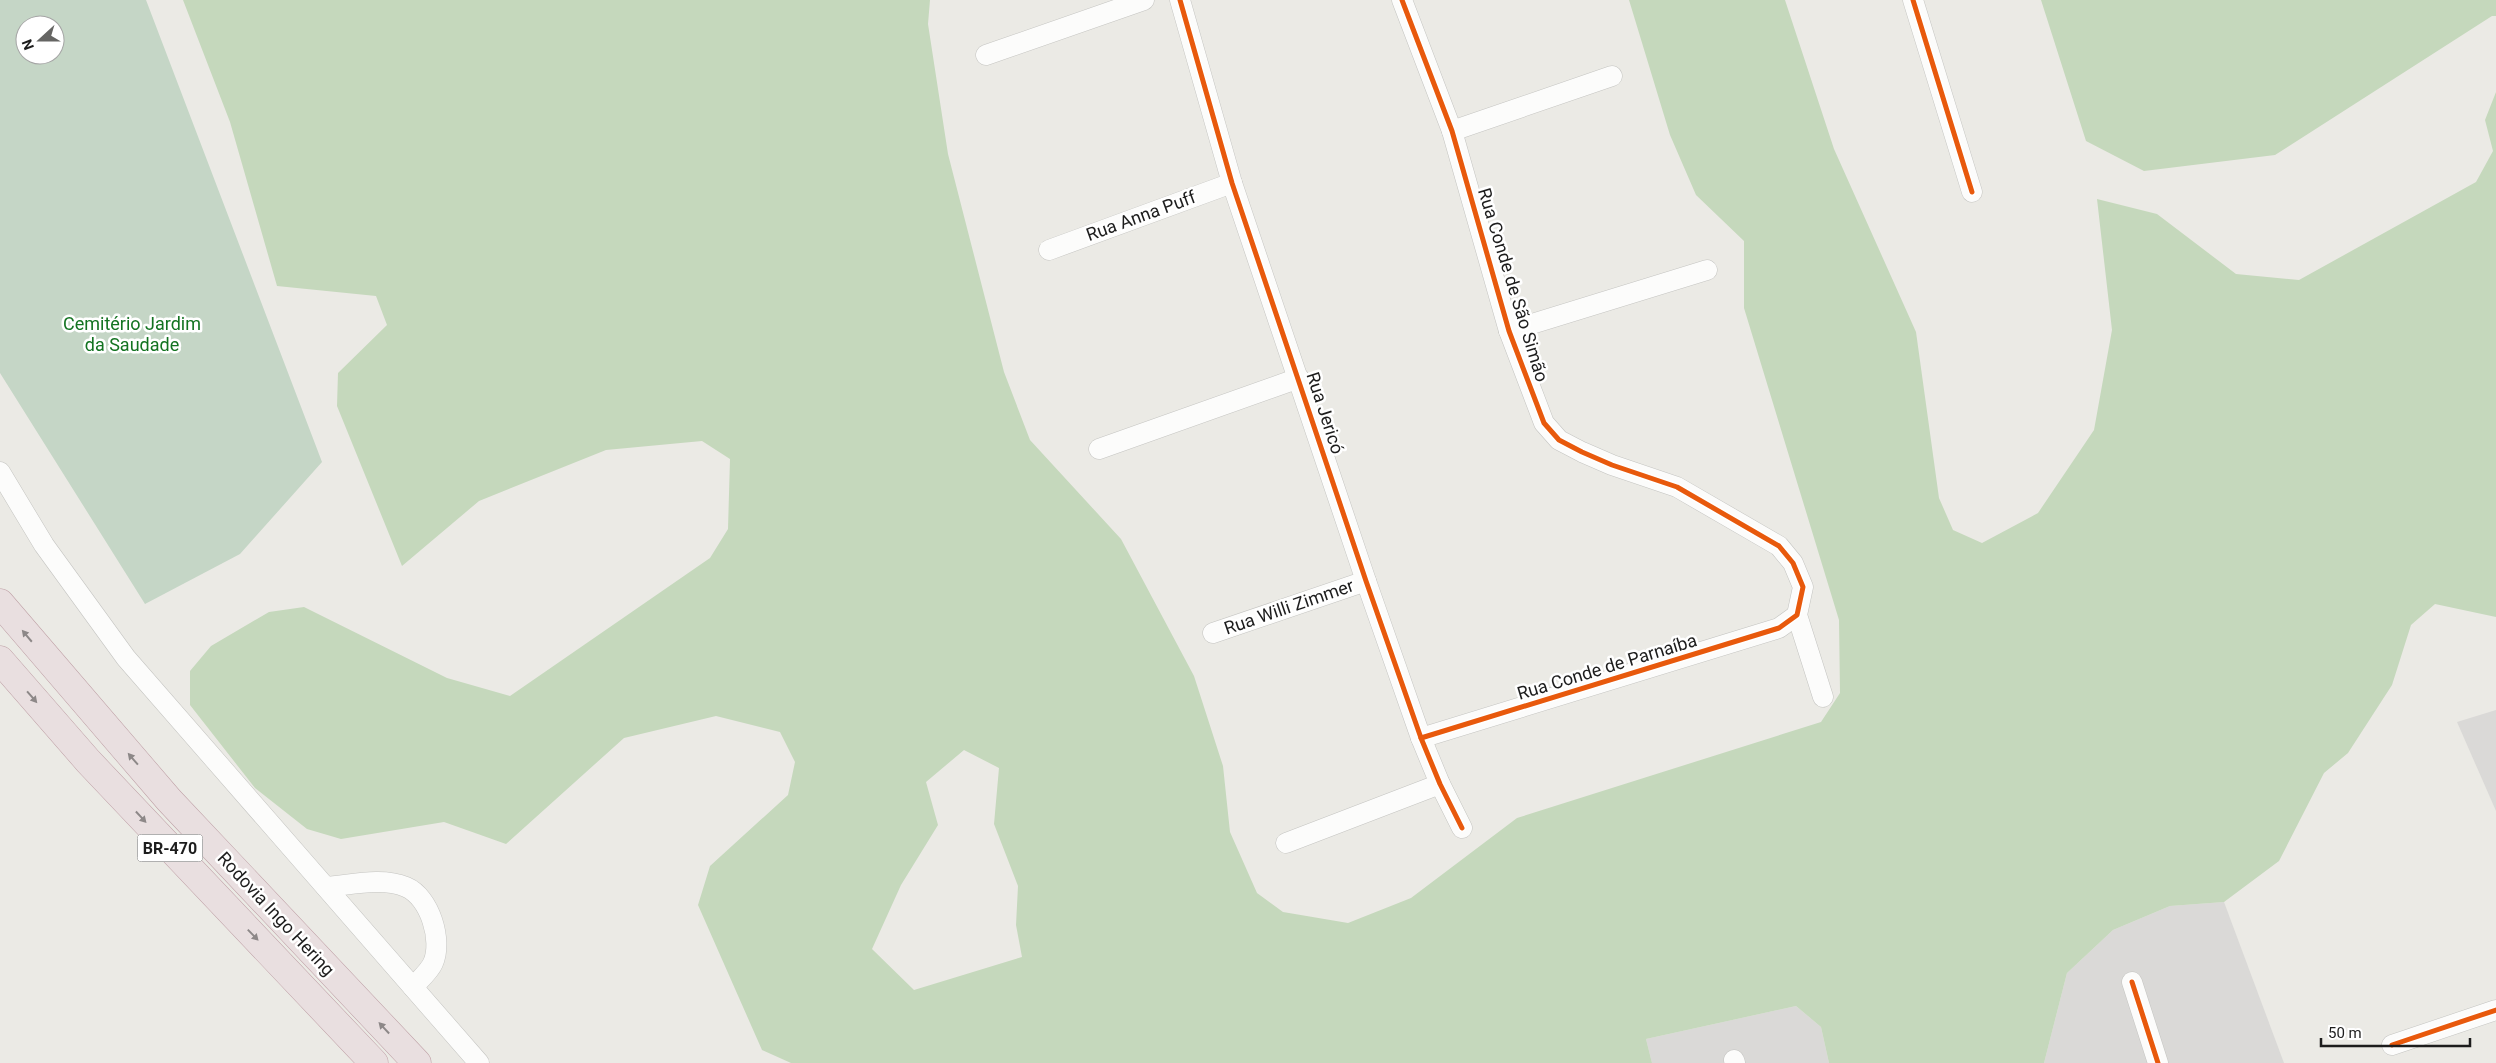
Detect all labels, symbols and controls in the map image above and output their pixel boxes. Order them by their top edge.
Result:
north arrow [15,15,65,65]
text: N [19,37,37,52]
street label: Rua Conde de São Simão [1474,185,1553,384]
street label: Rua Anna Puff [1083,186,1199,245]
park label: Cemitério Jardim da Saudade [63,313,201,355]
street label: Rua Jericó [1302,369,1349,456]
street label: Rua Willi Zimmer [1221,575,1356,639]
street label: Rua Conde de Parnaíba [1514,629,1699,704]
one-way arrow [21,630,32,643]
one-way arrow [26,690,38,702]
one-way arrow [128,753,139,765]
one-way arrow [135,811,147,823]
road number: BR-470 [138,834,202,861]
street label: Rodovia Ingo Hering [214,847,339,980]
one-way arrow [247,929,259,941]
scale bar [2321,1016,2470,1048]
one-way arrow [378,1022,390,1034]
text: 50 m [2328,1024,2362,1042]

